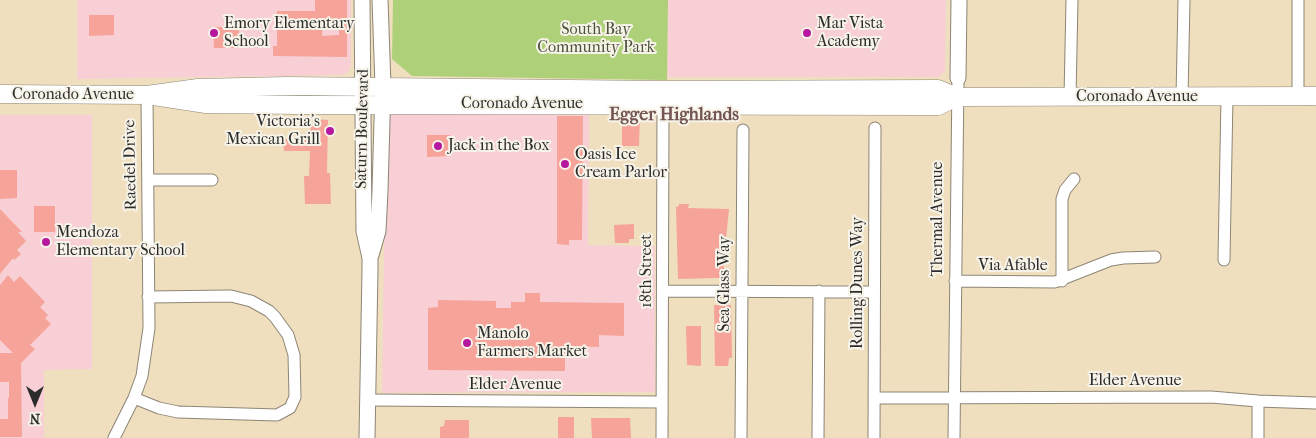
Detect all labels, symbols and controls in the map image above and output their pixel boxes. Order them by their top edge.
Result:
place label: Emory Elementary School [224,14,354,52]
place label: Mar Vista Academy [817,14,883,52]
park label: South Bay Community Park [537,20,655,58]
marker: Emory Elementary School [208,27,220,39]
marker: Mar Vista Academy [801,27,813,39]
street label: Saturn Boulevard [352,69,374,189]
street label: Coronado Avenue [12,85,134,105]
street label: Coronado Avenue [1076,87,1198,107]
street label: Coronado Avenue [461,94,583,114]
district label: Egger Highlands [609,105,739,127]
place label: Victoria's Mexican Grill [226,112,320,150]
street label: Raedel Drive [121,120,141,210]
marker: Victoria's Mexican Grill [324,125,336,137]
place label: Jack in the Box [448,136,550,156]
marker: Jack in the Box [432,140,444,152]
place label: Oasis Ice Cream Parlor [575,145,667,183]
marker: Oasis Ice Cream Parlor [559,158,571,170]
street label: Thermal Avenue [928,162,948,276]
street label: Rolling Dunes Way [848,217,868,349]
place label: Mendoza Elementary School [56,223,185,261]
street label: 18th Street [637,234,657,308]
marker: Mendoza Elementary School [40,236,52,248]
street label: Sea Glass Way [715,236,735,332]
street label: Via Afable [978,256,1048,276]
place label: Manolo Farmers Market [477,324,587,362]
marker: Manolo Farmers Market [461,337,473,349]
street label: Elder Avenue [1089,371,1181,391]
street label: Elder Avenue [469,375,561,395]
north arrow [10,378,60,428]
text: N [30,410,40,427]

